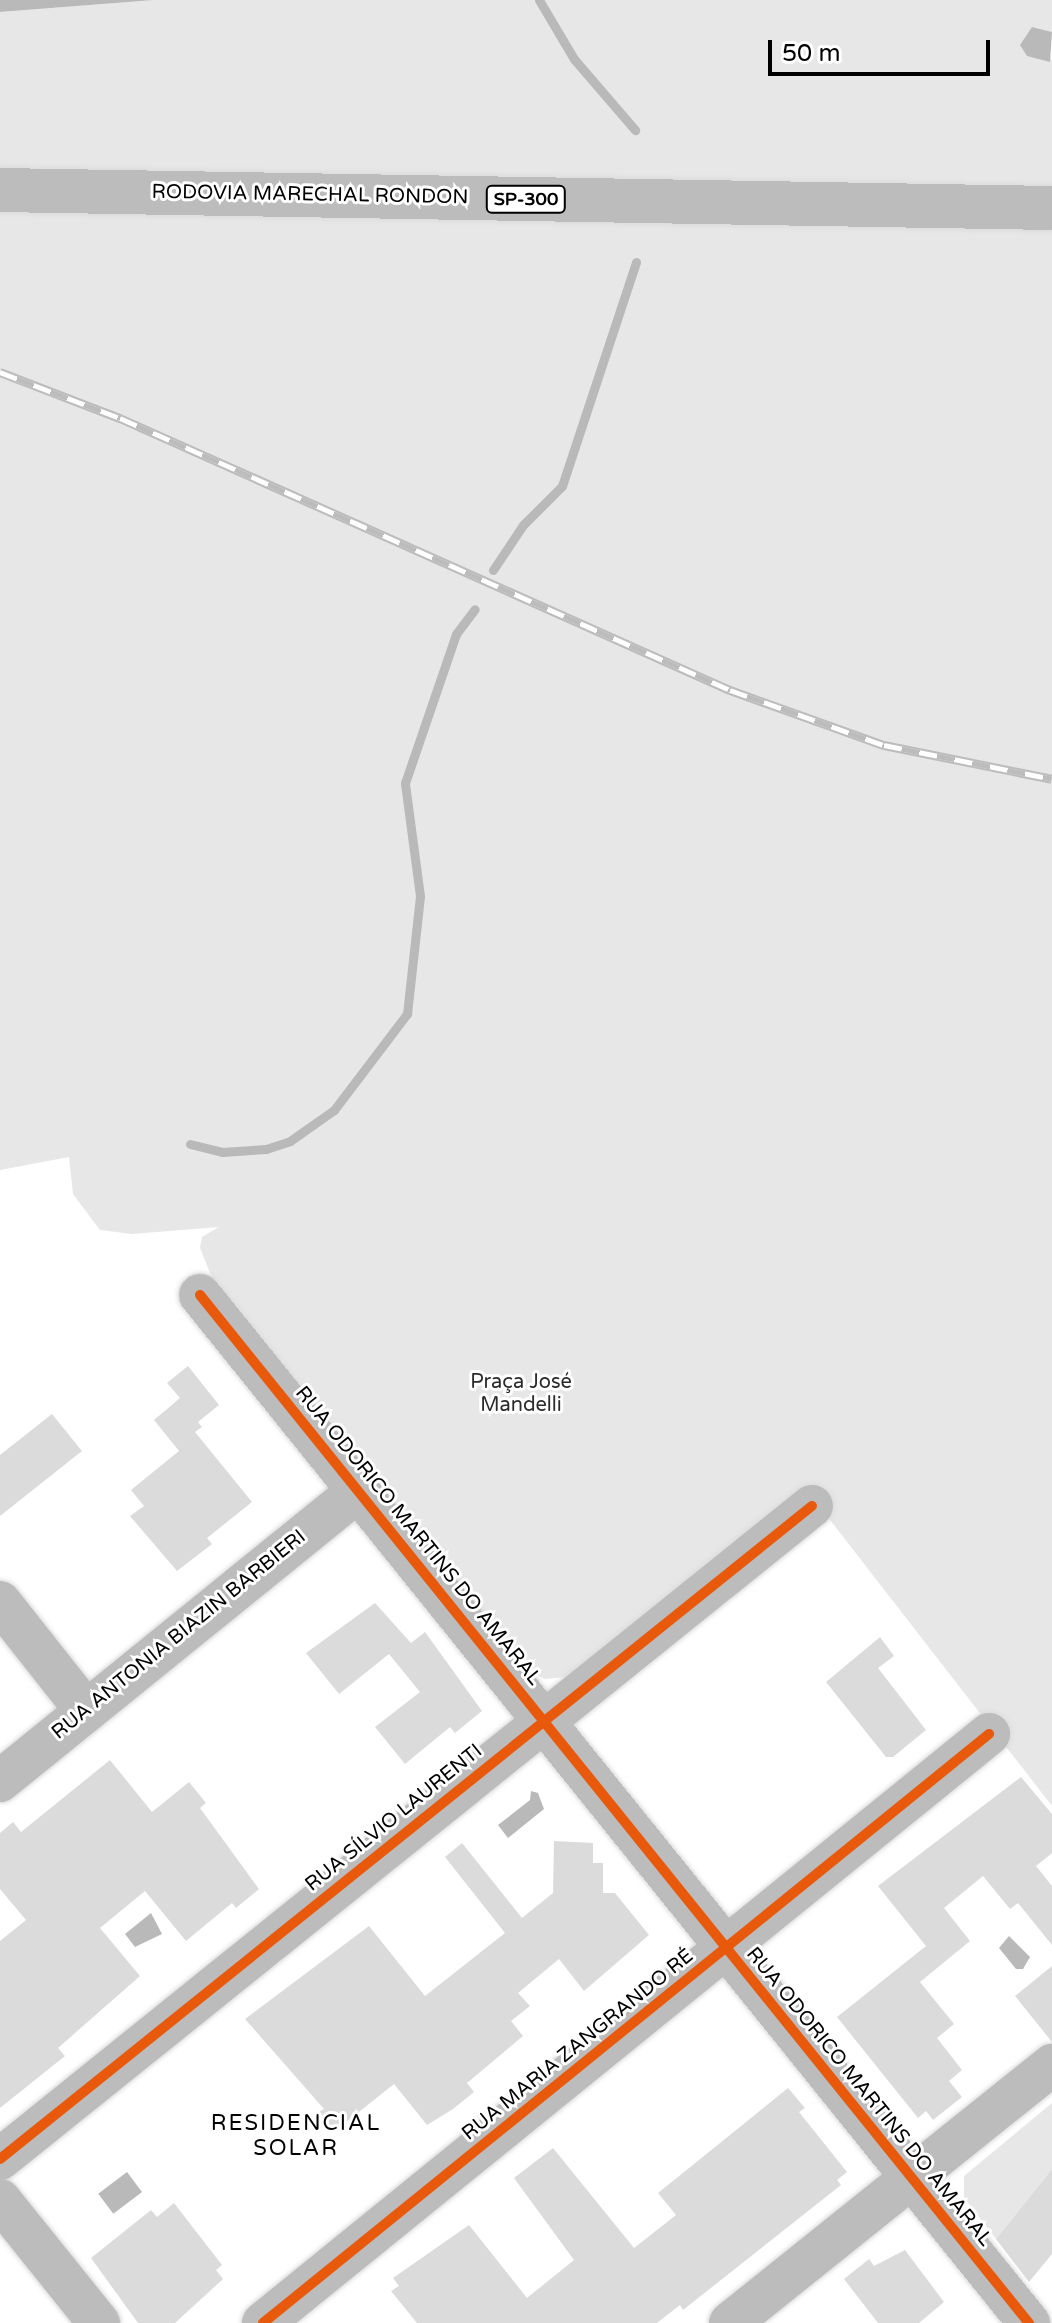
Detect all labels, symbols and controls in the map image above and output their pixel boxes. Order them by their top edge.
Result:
scale bar [772,24,994,74]
text: 50 m [782,39,840,68]
street label: RODOVIA MARECHAL RONDON [151,180,469,210]
road number: SP-300 [484,185,568,213]
park label: Praça José Mandelli [470,1370,572,1417]
street label: RUA ODORICO MARTINS DO AMARAL [290,1382,546,1690]
street label: RUA ANTONIA BIAZIN BARBIERI [47,1525,311,1745]
street label: RUA SÍLVIO LAURENTI [301,1739,487,1897]
street label: RUA ODORICO MARTINS DO AMARAL [741,1943,997,2251]
street label: RUA MARIA ZANGRANDO RÉ [457,1944,699,2146]
district label: RESIDENCIAL SOLAR [211,2110,381,2162]

